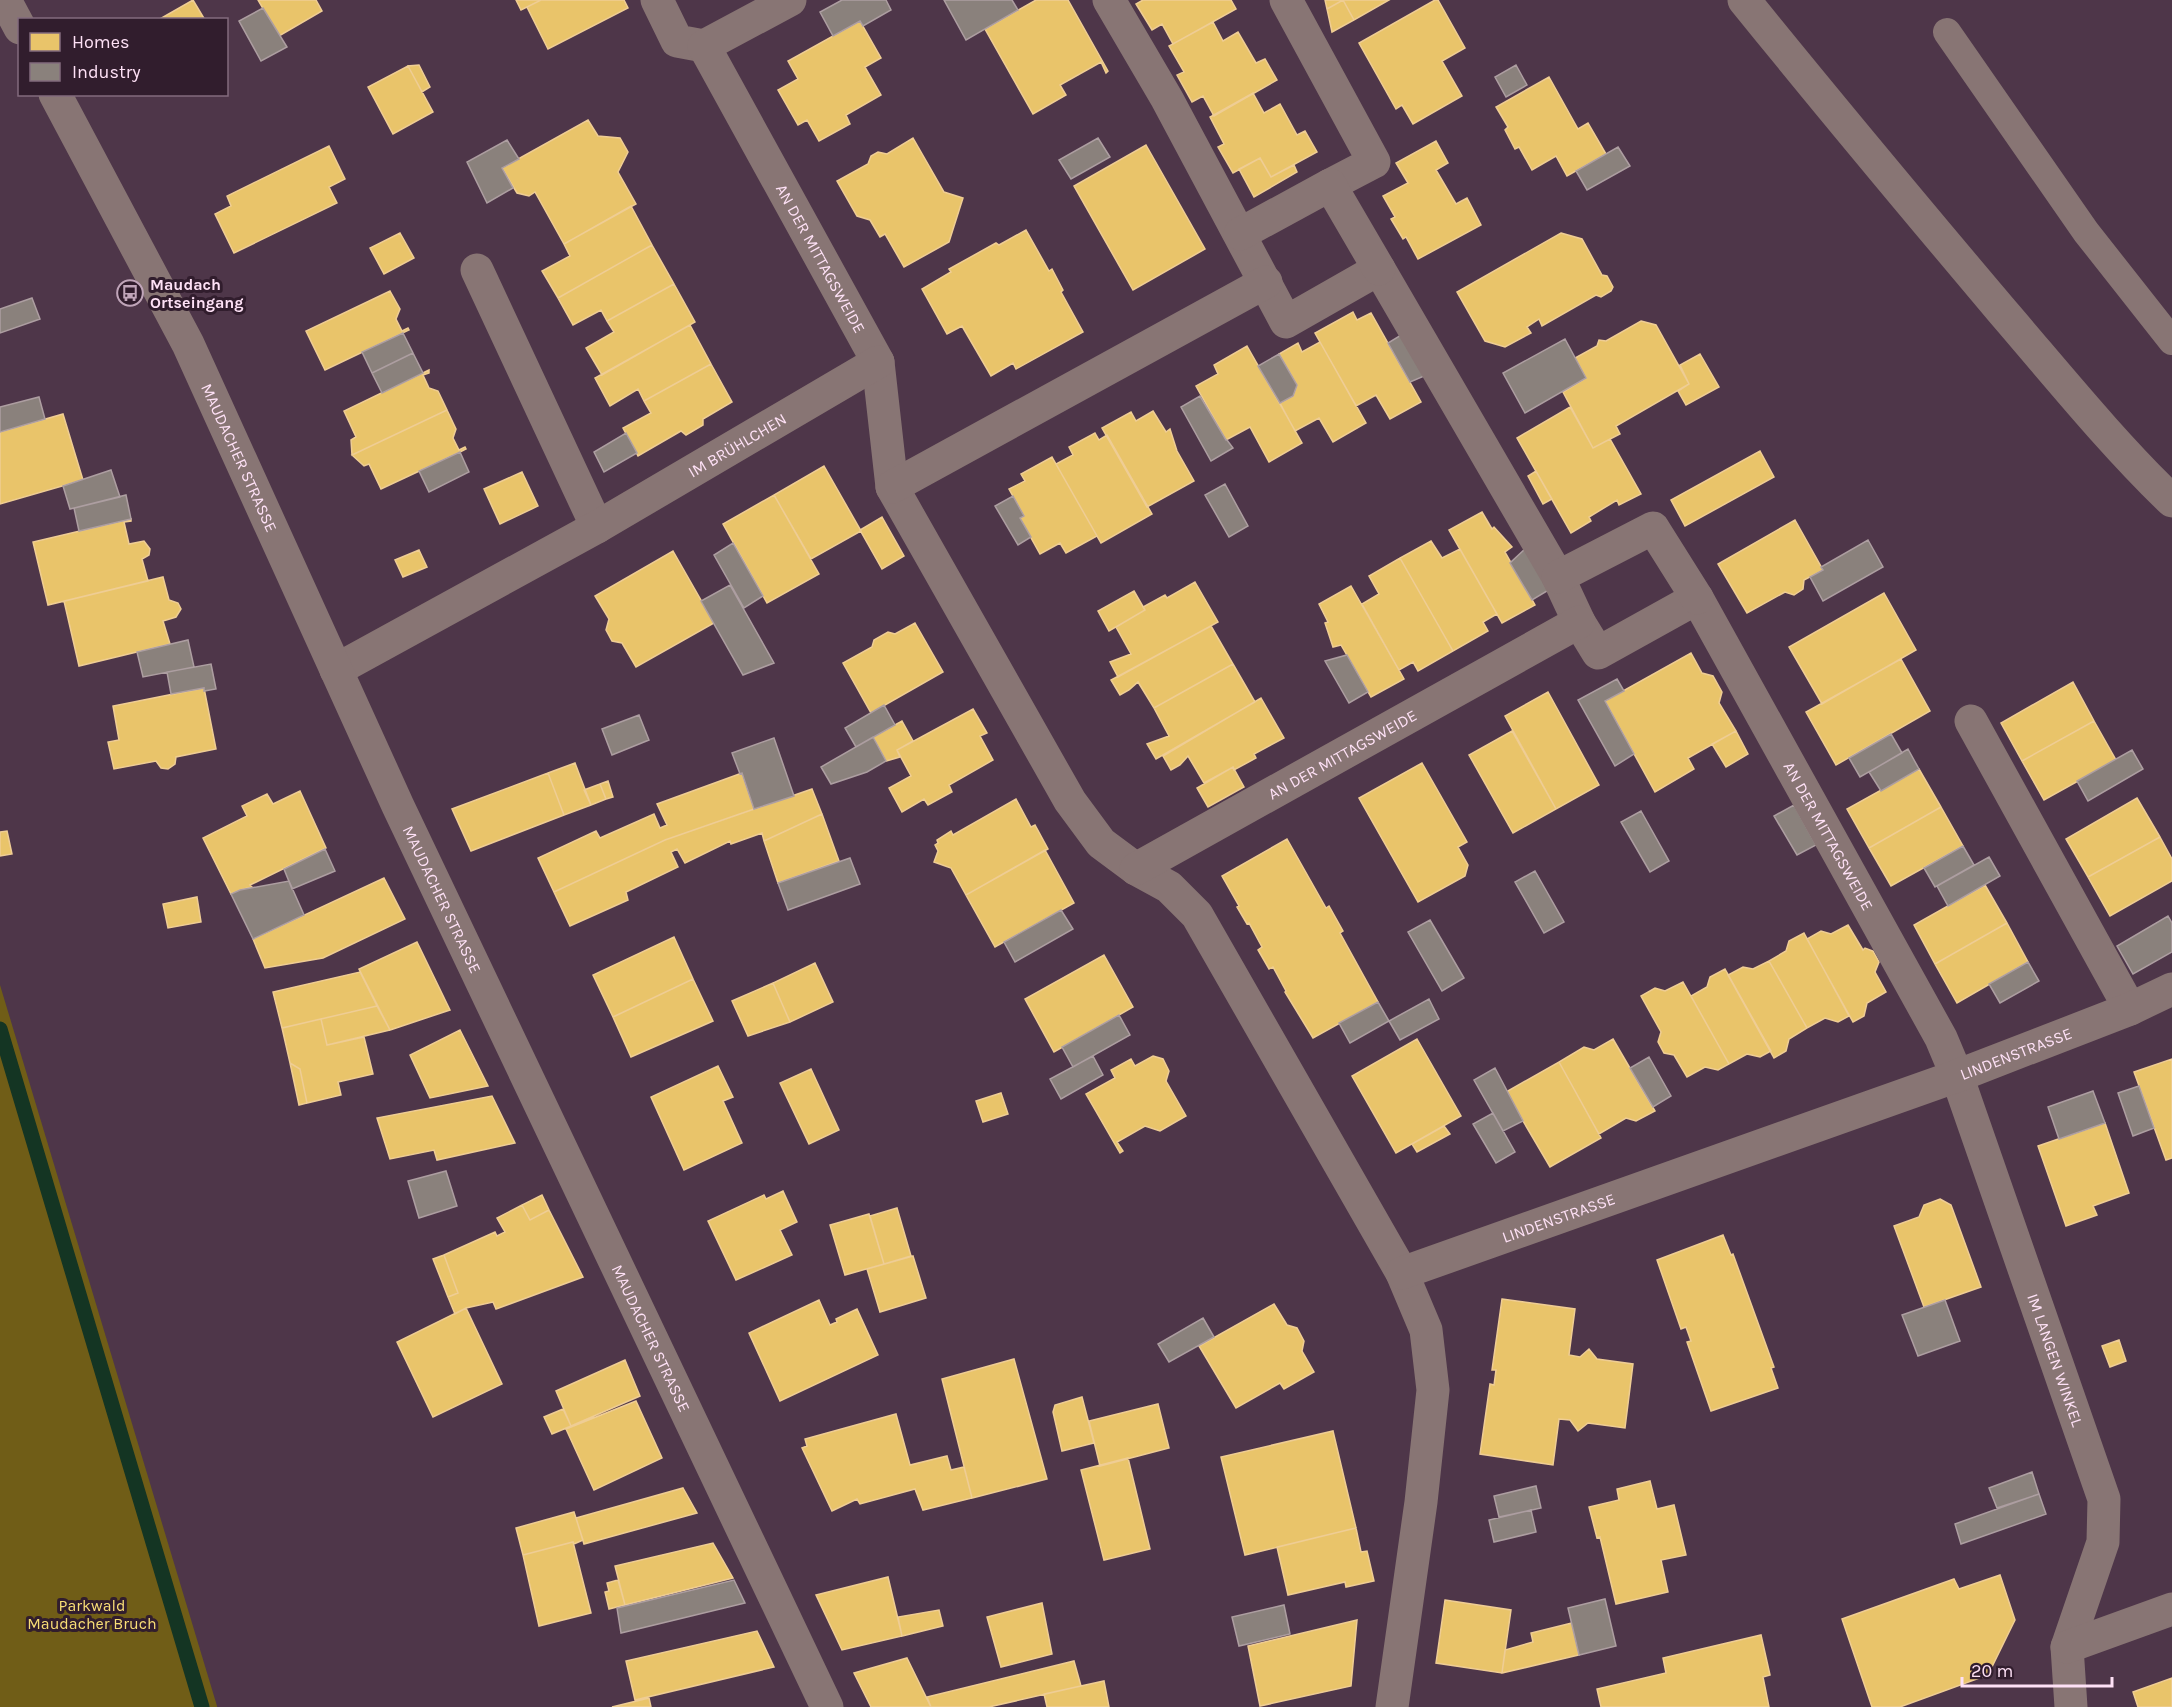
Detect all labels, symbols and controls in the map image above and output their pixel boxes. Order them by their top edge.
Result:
legend [18,18,228,96]
text: Homes [72,31,129,53]
text: Industry [72,61,141,83]
street label: AN DER MITTAGSWEIDE [772,181,869,336]
place label: Maudach Ortseingang [150,275,244,312]
bus stop icon: Maudach Ortseingang [115,278,145,308]
street label: MAUDACHER STRASSE [197,381,281,535]
street label: IM BRÜHLCHEN [685,409,790,481]
street label: AN DER MITTAGSWEIDE [1265,706,1420,803]
street label: AN DER MITTAGSWEIDE [1780,758,1877,914]
street label: MAUDACHER STRASSE [399,823,485,976]
street label: LINDENSTRASSE [1957,1023,2075,1084]
street label: LINDENSTRASSE [1500,1189,1618,1247]
street label: MAUDACHER STRASSE [608,1261,694,1415]
street label: IM LANGEN WINKEL [2023,1291,2087,1430]
park label: Parkwald Maudacher Bruch [27,1596,157,1633]
scale bar [1962,1650,2112,1688]
text: 20 m [1971,1660,2013,1682]

